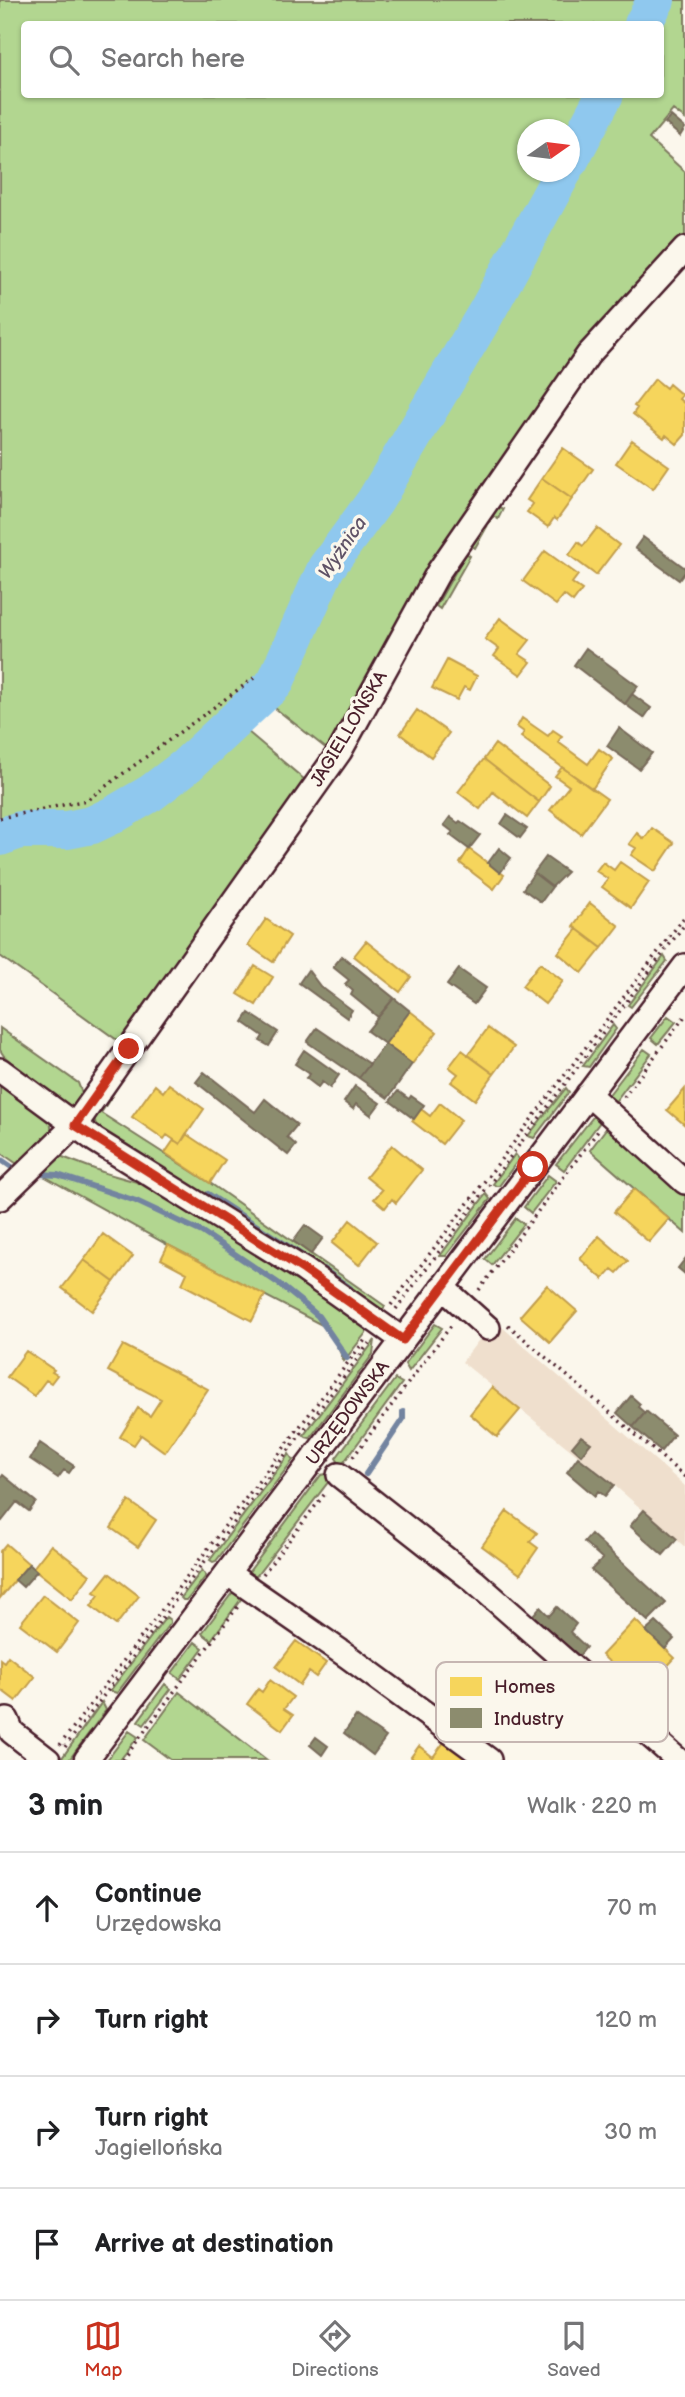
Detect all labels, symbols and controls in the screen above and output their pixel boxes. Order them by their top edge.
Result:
search box [21,21,664,98]
icon: search [45,41,83,79]
text: Search here [101,44,245,75]
north arrow [517,119,580,182]
water label: Wyżnica [314,512,372,584]
street label: JAGIELLOŃSKA [305,666,392,791]
route end [113,1033,144,1064]
route start [517,1151,548,1182]
street label: URZĘDOWSKA [302,1357,394,1469]
legend [436,1662,668,1742]
text: Homes [494,1676,555,1699]
text: Industry [494,1708,564,1731]
text: 3 min [28,1788,103,1824]
text: Walk · 220 m [527,1792,657,1820]
text: Continue [95,1879,202,1910]
icon: ahead [28,1889,66,1927]
text: 70 m [607,1894,657,1922]
text: Urzędowska [95,1910,222,1938]
icon: right [28,2001,66,2039]
text: Turn right [95,2005,208,2036]
text: 120 m [596,2006,657,2034]
text: Turn right [95,2103,208,2134]
icon: right [28,2113,66,2151]
text: 30 m [604,2118,657,2146]
text: Jagiellońska [95,2134,223,2162]
icon: arrive [28,2225,66,2263]
text: Arrive at destination [95,2229,334,2260]
tab: Map [84,2317,123,2382]
tab: Directions [291,2317,379,2382]
tab: Saved [547,2317,601,2382]

